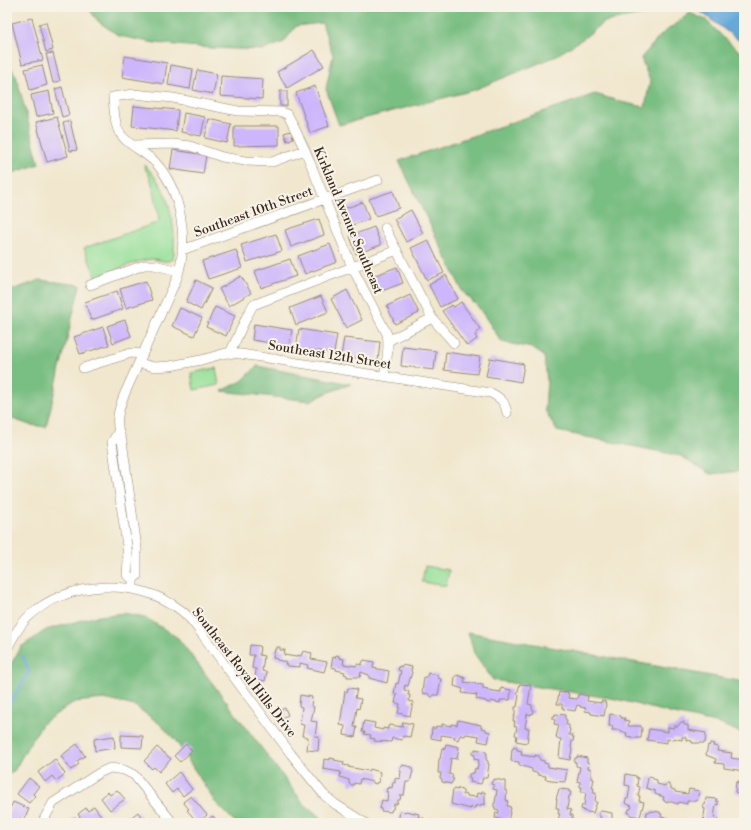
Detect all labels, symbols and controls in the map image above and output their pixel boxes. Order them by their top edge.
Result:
street label: Kirkland Avenue Southeast [310,145,386,297]
street label: Southeast 10th Street [192,183,315,241]
street label: Southeast 12th Street [267,337,393,373]
street label: Southeast Royal Hills Drive [189,605,300,741]

